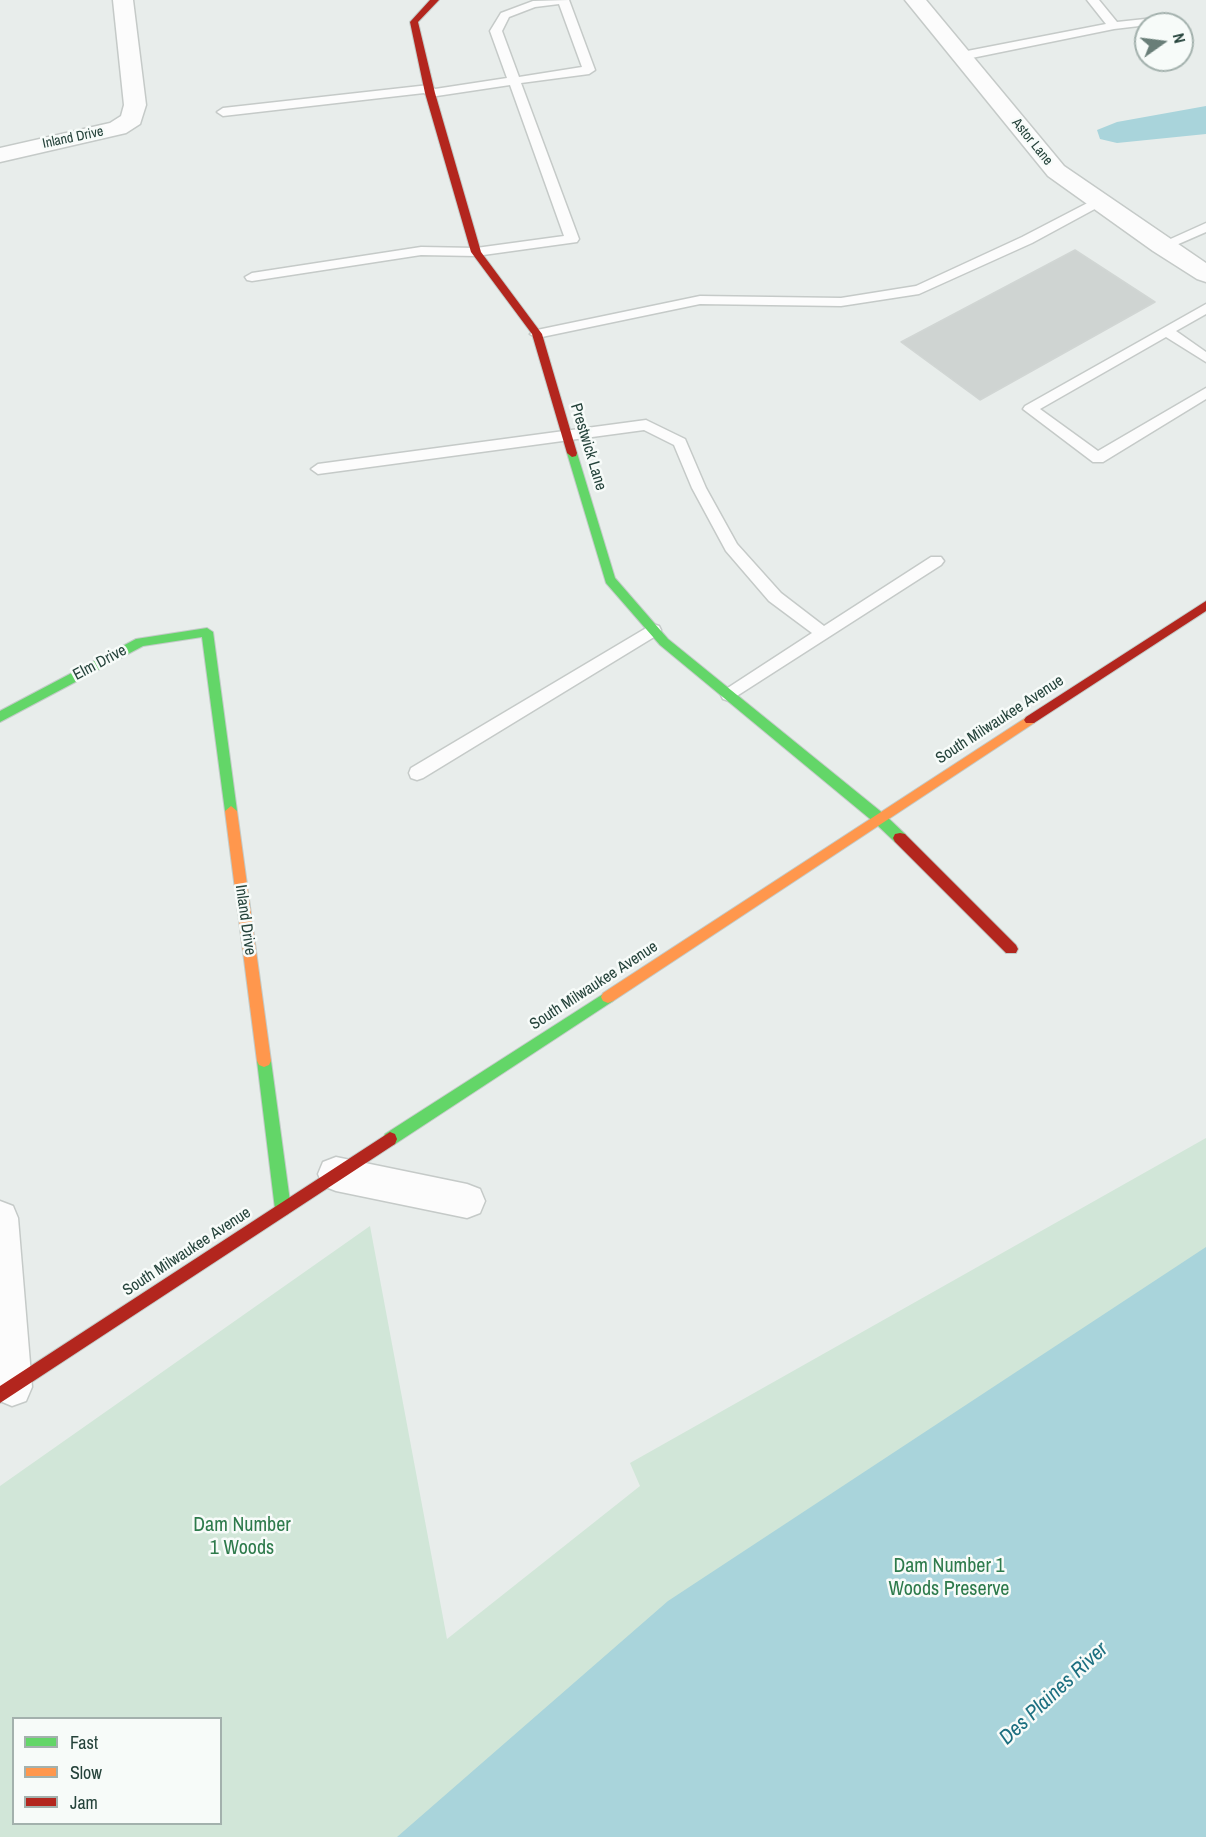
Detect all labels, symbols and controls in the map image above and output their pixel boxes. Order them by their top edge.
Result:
north arrow [1134,12,1194,72]
text: N [1168,31,1191,45]
street label: Astor Lane [1008,115,1056,169]
street label: Inland Drive [41,123,105,153]
street label: Prestwick Lane [566,401,610,493]
street label: Elm Drive [70,641,130,685]
street label: South Milwaukee Avenue [932,671,1068,769]
street label: Inland Drive [231,884,259,956]
street label: South Milwaukee Avenue [526,937,662,1035]
street label: South Milwaukee Avenue [119,1203,255,1301]
park label: Dam Number 1 Woods [193,1514,291,1561]
park label: Dam Number 1 Woods Preserve [889,1555,1009,1602]
water label: Des Plaines River [995,1637,1113,1751]
legend [12,1717,222,1825]
text: Fast [70,1730,98,1755]
text: Slow [70,1760,102,1785]
text: Jam [70,1790,98,1815]

